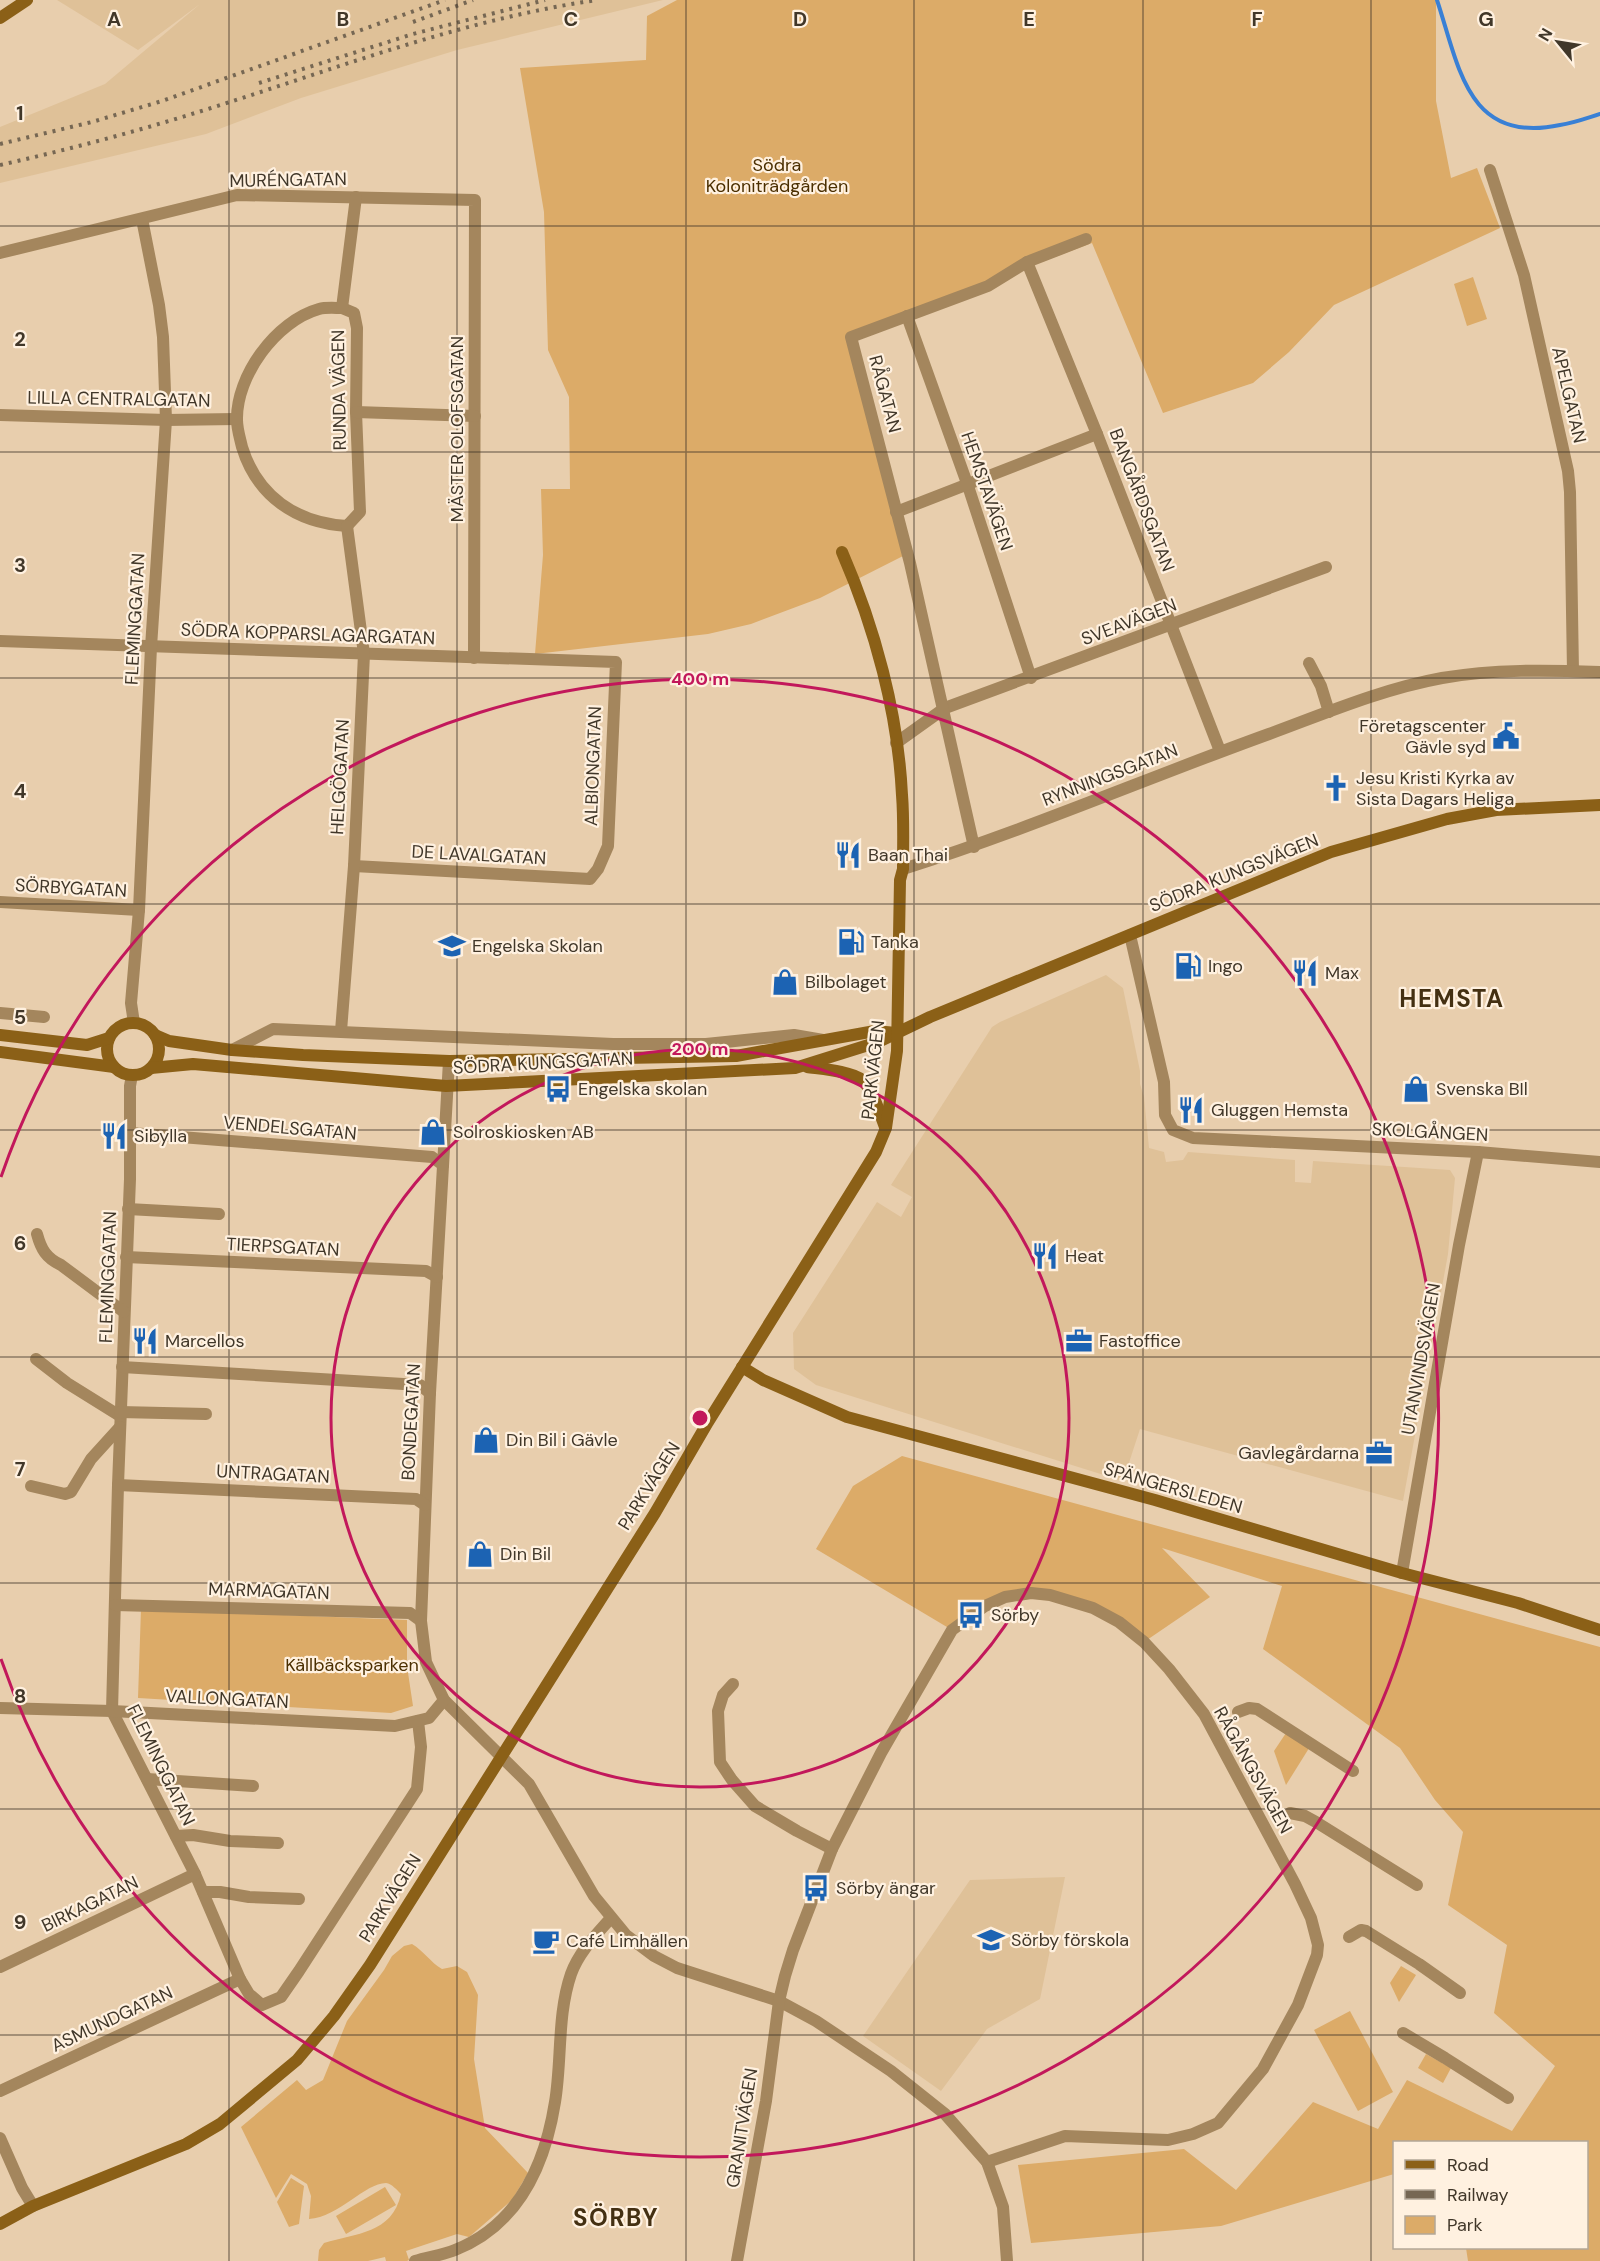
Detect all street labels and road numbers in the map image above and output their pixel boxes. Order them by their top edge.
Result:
street label: MURÉNGATAN [229,167,347,193]
street label: RUNDA VÄGEN [326,329,352,451]
street label: MÄSTER OLOFSGATAN [445,336,469,522]
street label: APELGATAN [1546,344,1592,446]
street label: RÅGATAN [863,353,907,435]
street label: LILLA CENTRALGATAN [27,385,211,413]
street label: BANGÅRDSGATAN [1104,425,1180,575]
street label: HEMSTAVÄGEN [955,428,1019,554]
street label: FLEMINGGATAN [120,552,150,686]
street label: SVEAVÄGEN [1078,593,1180,651]
street label: SÖDRA KOPPARSLAGARGATAN [180,618,436,650]
street label: ALBIONGATAN [579,706,607,826]
street label: HELGÖGATAN [325,719,355,835]
street label: RYNNINGSGATAN [1039,738,1181,812]
street label: SÖDRA KUNGSVÄGEN [1146,828,1322,918]
street label: DE LAVALGATAN [411,839,547,871]
street label: SÖRBYGATAN [14,873,128,903]
street label: PARKVÄGEN [856,1019,890,1121]
street label: SÖDRA KUNGSGATAN [452,1046,634,1080]
street label: VENDELSGATAN [222,1110,358,1146]
street label: SKOLGÅNGEN [1371,1117,1489,1147]
street label: FLEMINGGATAN [94,1211,122,1343]
street label: TIERPSGATAN [226,1232,340,1262]
street label: UTANVINDSVÄGEN [1396,1281,1446,1437]
street label: BONDEGATAN [396,1363,426,1481]
street label: PARKVÄGEN [612,1437,686,1535]
street label: SPÄNGERSLEDEN [1101,1457,1245,1519]
street label: UNTRAGATAN [216,1459,330,1489]
street label: MARMAGATAN [208,1577,330,1605]
street label: VALLONGATAN [165,1684,289,1714]
street label: FLEMINGGATAN [121,1700,201,1830]
street label: RÅGÅNGSVÄGEN [1208,1702,1298,1838]
street label: PARKVÄGEN [353,1849,427,1947]
street label: BIRKAGATAN [38,1870,142,1938]
street label: ASMUNDGATAN [47,1980,177,2058]
street label: GRANITVÄGEN [721,2066,763,2190]

